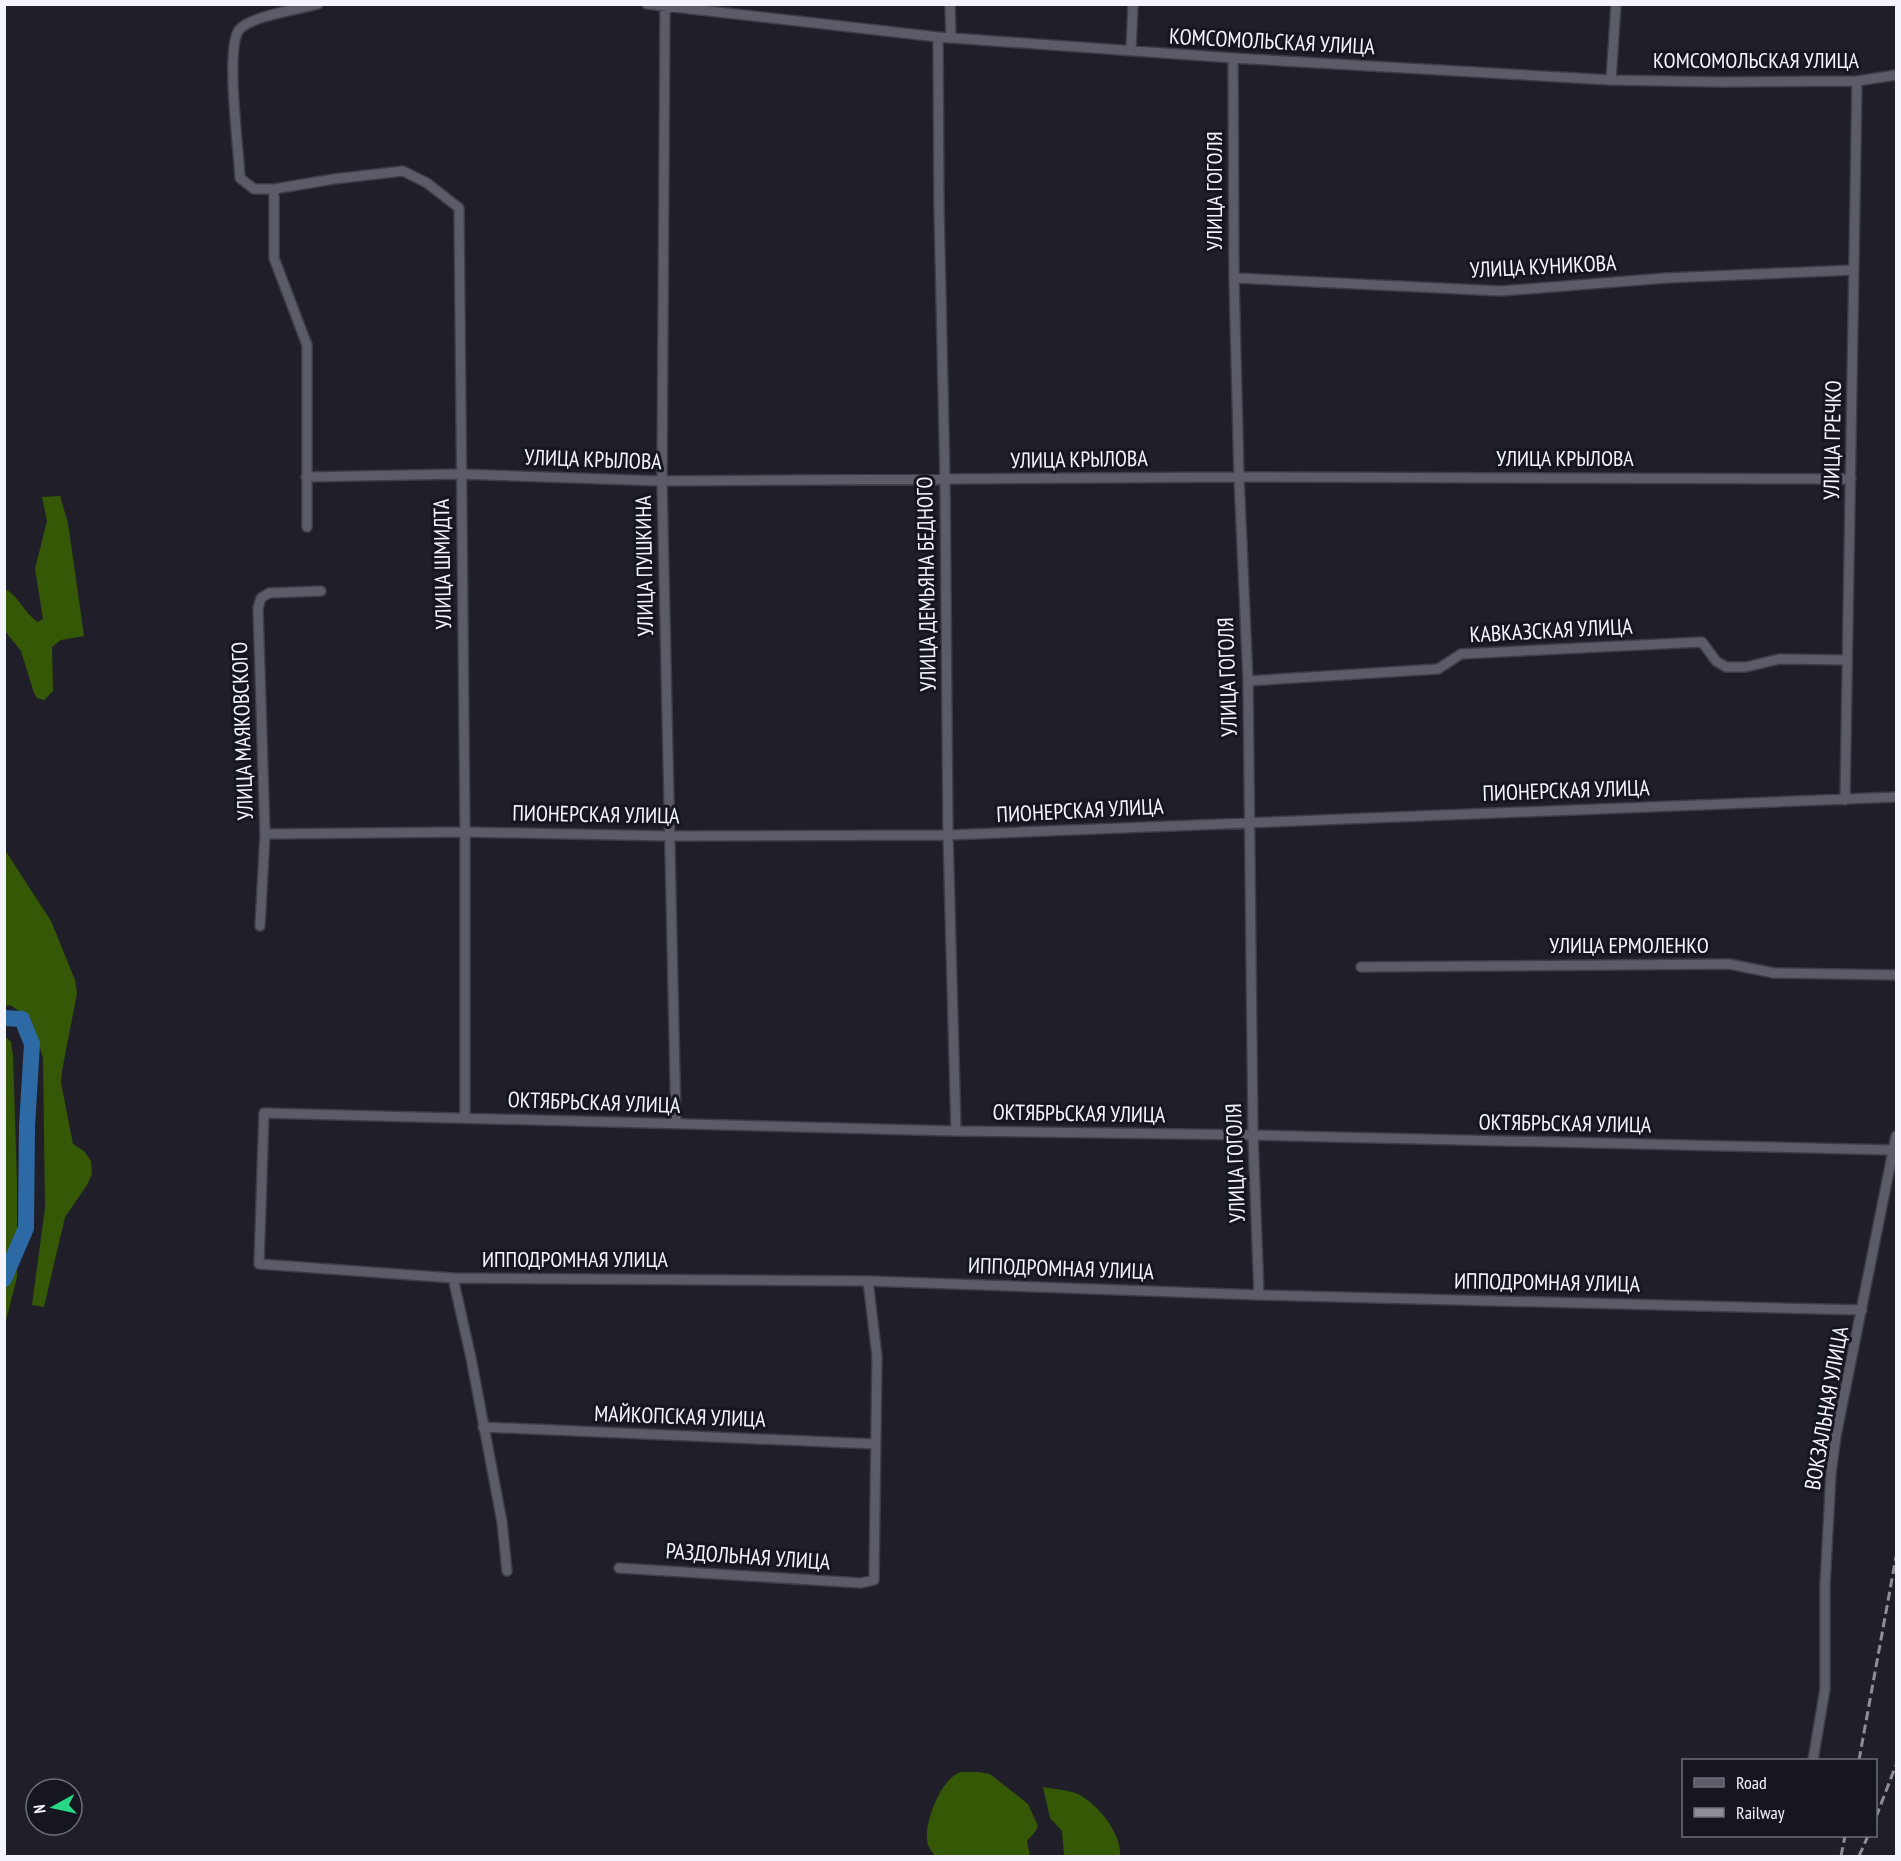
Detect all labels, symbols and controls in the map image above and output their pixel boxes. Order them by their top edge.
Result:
street label: КОМСОМОЛЬСКАЯ УЛИЦА [1168,22,1376,60]
street label: КОМСОМОЛЬСКАЯ УЛИЦА [1653,46,1860,74]
street label: УЛИЦА ГОГОЛЯ [1200,131,1228,251]
street label: УЛИЦА КУНИКОВА [1469,248,1618,284]
street label: УЛИЦА ГРЕЧКО [1817,380,1847,500]
street label: УЛИЦА КРЫЛОВА [524,443,663,475]
street label: УЛИЦА КРЫЛОВА [1010,444,1149,474]
street label: УЛИЦА КРЫЛОВА [1496,444,1634,472]
street label: УЛИЦА ДЕМЬЯНА БЕДНОГО [910,476,942,692]
street label: УЛИЦА ПУШКИНА [629,495,659,637]
street label: УЛИЦА ШМИДТА [427,498,457,630]
street label: КАВКАЗСКАЯ УЛИЦА [1469,612,1634,648]
street label: УЛИЦА ГОГОЛЯ [1211,617,1243,737]
street label: УЛИЦА МАЯКОВСКОГО [225,641,259,821]
street label: ПИОНЕРСКАЯ УЛИЦА [1482,773,1651,807]
street label: ПИОНЕРСКАЯ УЛИЦА [996,792,1165,828]
street label: ПИОНЕРСКАЯ УЛИЦА [512,799,680,829]
street label: УЛИЦА ЕРМОЛЕНКО [1549,931,1709,959]
street label: ОКТЯБРЬСКАЯ УЛИЦА [507,1085,681,1119]
street label: ОКТЯБРЬСКАЯ УЛИЦА [992,1097,1166,1129]
street label: УЛИЦА ГОГОЛЯ [1219,1103,1251,1223]
street label: ОКТЯБРЬСКАЯ УЛИЦА [1478,1107,1652,1139]
street label: ИППОДРОМНАЯ УЛИЦА [482,1245,669,1273]
street label: ИППОДРОМНАЯ УЛИЦА [968,1251,1155,1285]
street label: ИППОДРОМНАЯ УЛИЦА [1454,1266,1641,1298]
street label: ВОКЗАЛЬНАЯ УЛИЦА [1798,1323,1854,1492]
street label: МАЙКОПСКАЯ УЛИЦА [594,1399,767,1433]
street label: РАЗДОЛЬНАЯ УЛИЦА [665,1536,832,1576]
legend [1682,1759,1877,1837]
text: Road [1736,1771,1767,1794]
north arrow [24,1777,84,1837]
text: Railway [1736,1801,1785,1824]
text: N [29,1803,50,1815]

